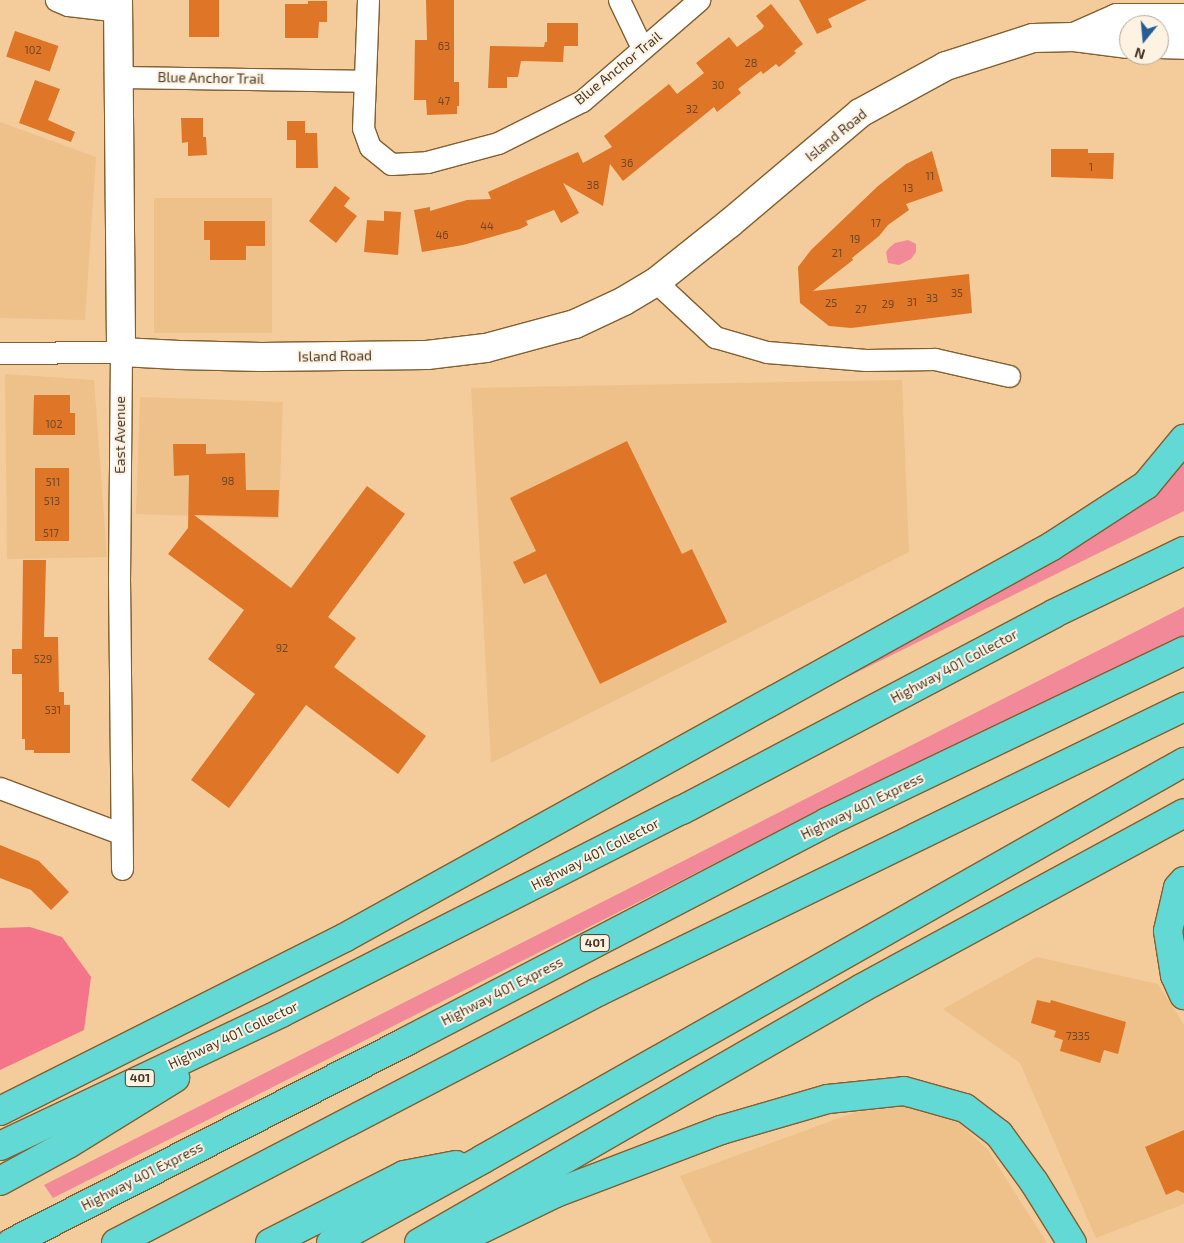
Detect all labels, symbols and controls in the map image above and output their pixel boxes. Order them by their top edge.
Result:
north arrow [1119,15,1169,65]
street label: Blue Anchor Trail [571,28,665,108]
house number: 63 [438,39,450,53]
house number: 102 [24,43,42,57]
text: N [1132,44,1147,63]
house number: 28 [745,56,757,70]
street label: Blue Anchor Trail [157,69,265,87]
house number: 30 [712,78,724,92]
house number: 47 [438,94,450,108]
house number: 32 [686,102,698,116]
street label: Island Road [802,105,870,165]
house number: 36 [621,156,633,170]
house number: 1 [1089,160,1093,174]
house number: 11 [926,169,934,183]
house number: 38 [587,178,599,192]
house number: 13 [903,181,913,195]
house number: 17 [871,216,881,230]
house number: 44 [480,219,494,233]
house number: 46 [435,228,449,242]
house number: 19 [850,232,860,246]
house number: 21 [832,246,842,260]
house number: 35 [951,286,963,300]
house number: 33 [926,291,938,305]
house number: 31 [907,295,917,309]
house number: 25 [825,296,837,310]
house number: 29 [882,297,894,311]
house number: 27 [855,302,867,316]
street label: Island Road [298,347,372,365]
street label: East Avenue [112,396,128,474]
house number: 102 [45,417,63,431]
house number: 98 [222,474,234,488]
house number: 511 [46,475,60,489]
house number: 513 [44,494,60,508]
house number: 517 [43,526,59,540]
street label: Highway 401 Collector [887,625,1021,707]
house number: 92 [276,641,288,655]
house number: 529 [34,652,52,666]
house number: 531 [45,703,61,717]
street label: Highway 401 Express [798,769,926,843]
street label: Highway 401 Collector [528,814,662,894]
road number: 401 [579,934,611,952]
street label: Highway 401 Express [438,953,566,1029]
street label: Highway 401 Collector [165,997,301,1073]
house number: 7335 [1066,1029,1090,1043]
road number: 401 [124,1068,156,1088]
street label: Highway 401 Express [78,1138,206,1214]

